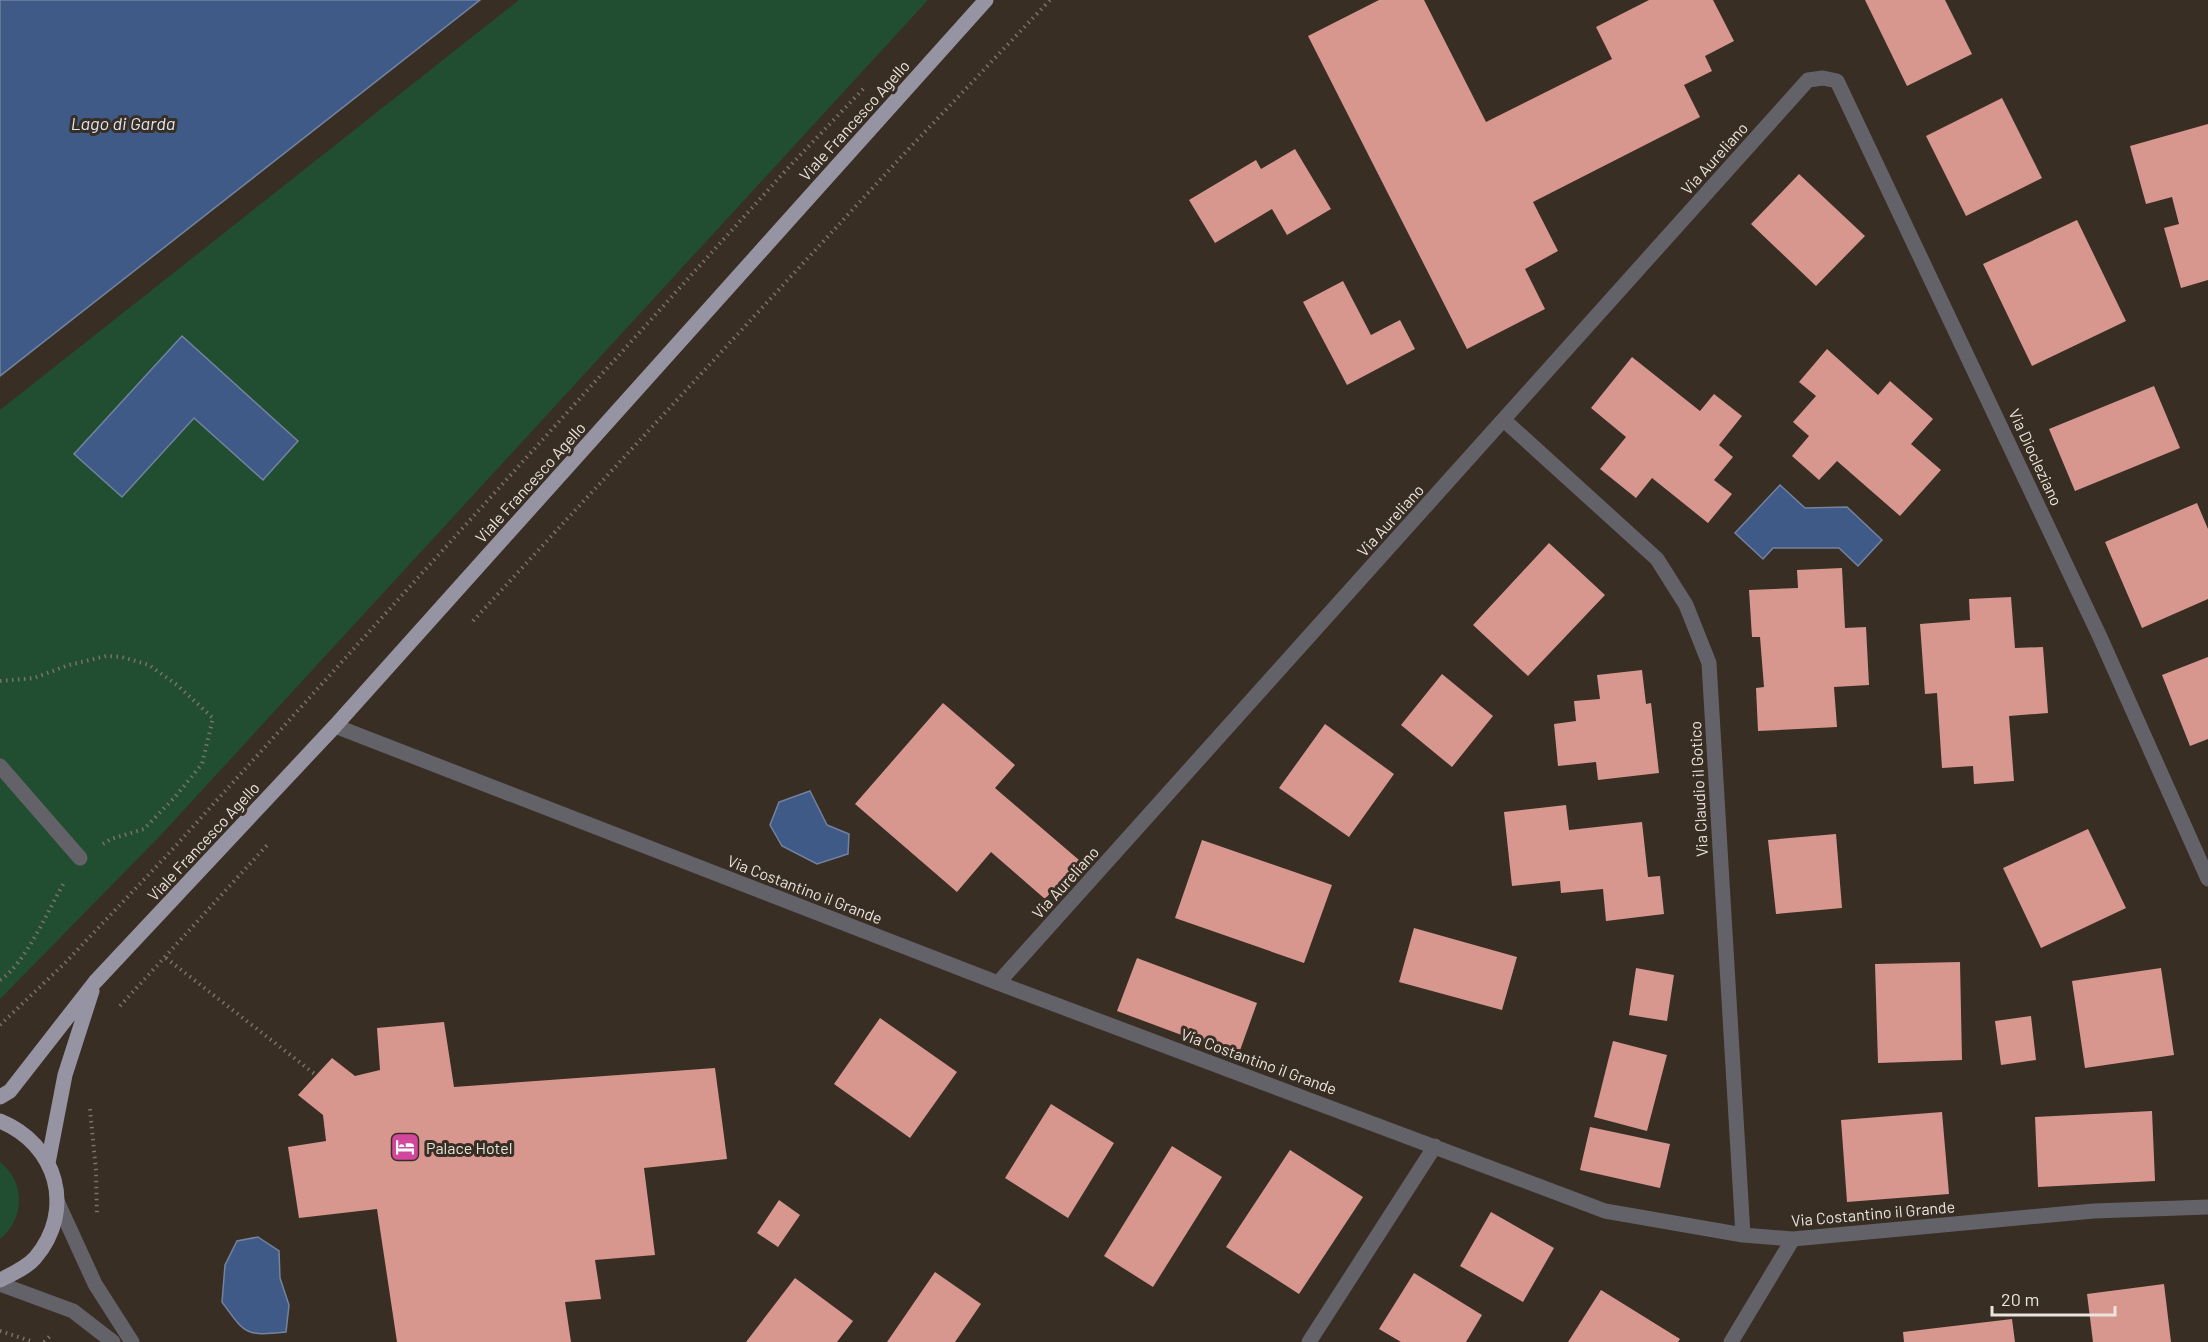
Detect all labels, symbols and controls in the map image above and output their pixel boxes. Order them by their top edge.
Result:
street label: Viale Francesco Agello [795,56,913,184]
water label: Lago di Garda [71,112,175,134]
street label: Via Aureliano [1677,118,1751,198]
street label: Via Diocleziano [2005,406,2067,508]
street label: Viale Francesco Agello [471,418,589,546]
street label: Via Aureliano [1353,480,1427,560]
street label: Via Claudio il Gotico [1685,721,1711,857]
street label: Viale Francesco Agello [143,778,263,904]
street label: Via Aureliano [1028,842,1102,922]
street label: Via Costantino il Grande [725,851,885,927]
street label: Via Costantino il Grande [1178,1024,1340,1098]
hotel icon: Palace Hotel [389,1131,421,1163]
place label: Palace Hotel [426,1138,512,1157]
street label: Via Costantino il Grande [1790,1196,1956,1230]
scale bar [1992,1279,2115,1317]
text: 20 m [2001,1288,2039,1310]

